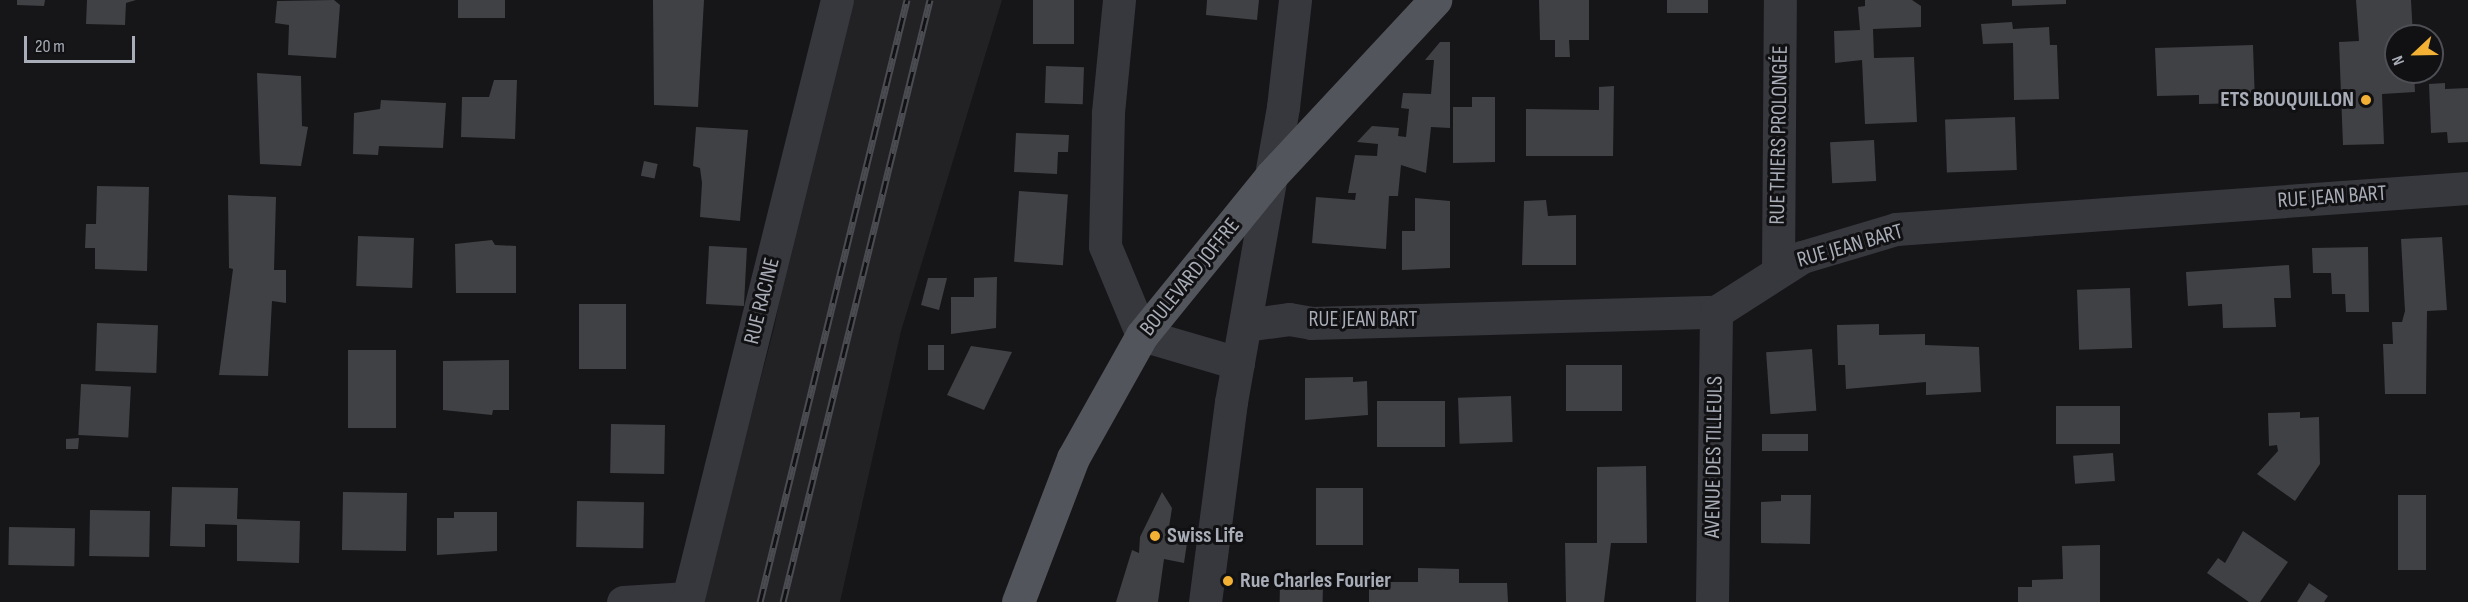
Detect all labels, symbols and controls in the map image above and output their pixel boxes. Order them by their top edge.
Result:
scale bar [27,24,138,62]
north arrow [2384,24,2444,84]
text: 20 m [35,36,65,57]
street label: RUE THIERS PROLONGÉE [1764,45,1794,225]
text: N [2388,53,2409,68]
place label: ETS BOUQUILLON [2220,87,2354,113]
marker: ETS BOUQUILLON [2359,93,2373,107]
street label: RUE JEAN BART [2277,180,2387,214]
street label: BOULEVARD JOFFRE [1134,213,1246,341]
street label: RUE JEAN BART [1794,218,1906,274]
street label: RUE RACINE [739,255,785,347]
street label: RUE JEAN BART [1309,307,1417,333]
street label: AVENUE DES TILLEULS [1699,376,1729,538]
place label: Swiss Life [1167,523,1244,549]
marker: Swiss Life [1148,529,1162,543]
place label: Rue Charles Fourier [1240,568,1391,594]
marker: Rue Charles Fourier [1221,574,1235,588]

